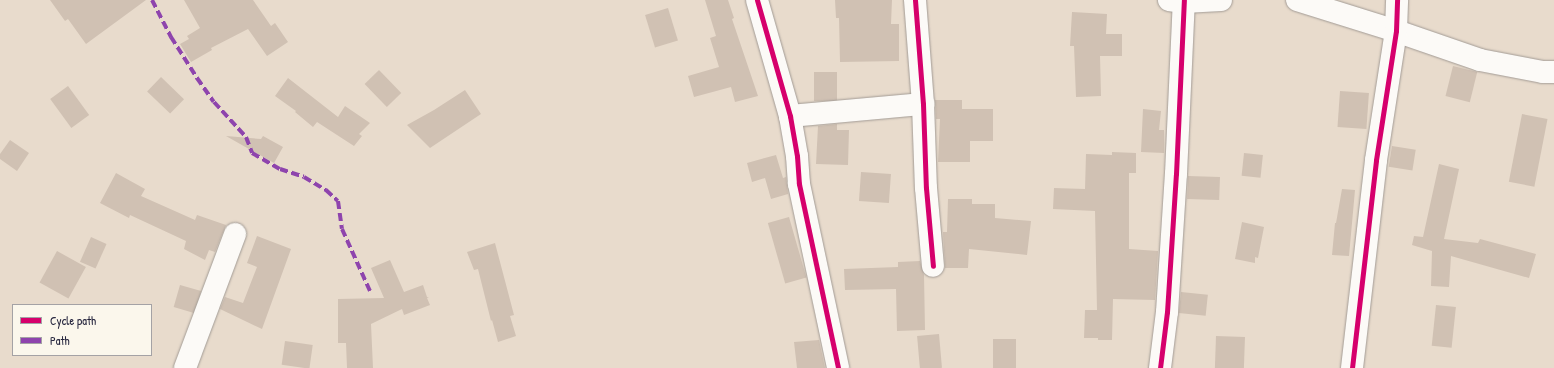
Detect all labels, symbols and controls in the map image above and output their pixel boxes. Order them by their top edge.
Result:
legend [12,304,152,356]
text: Cycle path [50,312,96,329]
text: Path [50,332,70,349]

